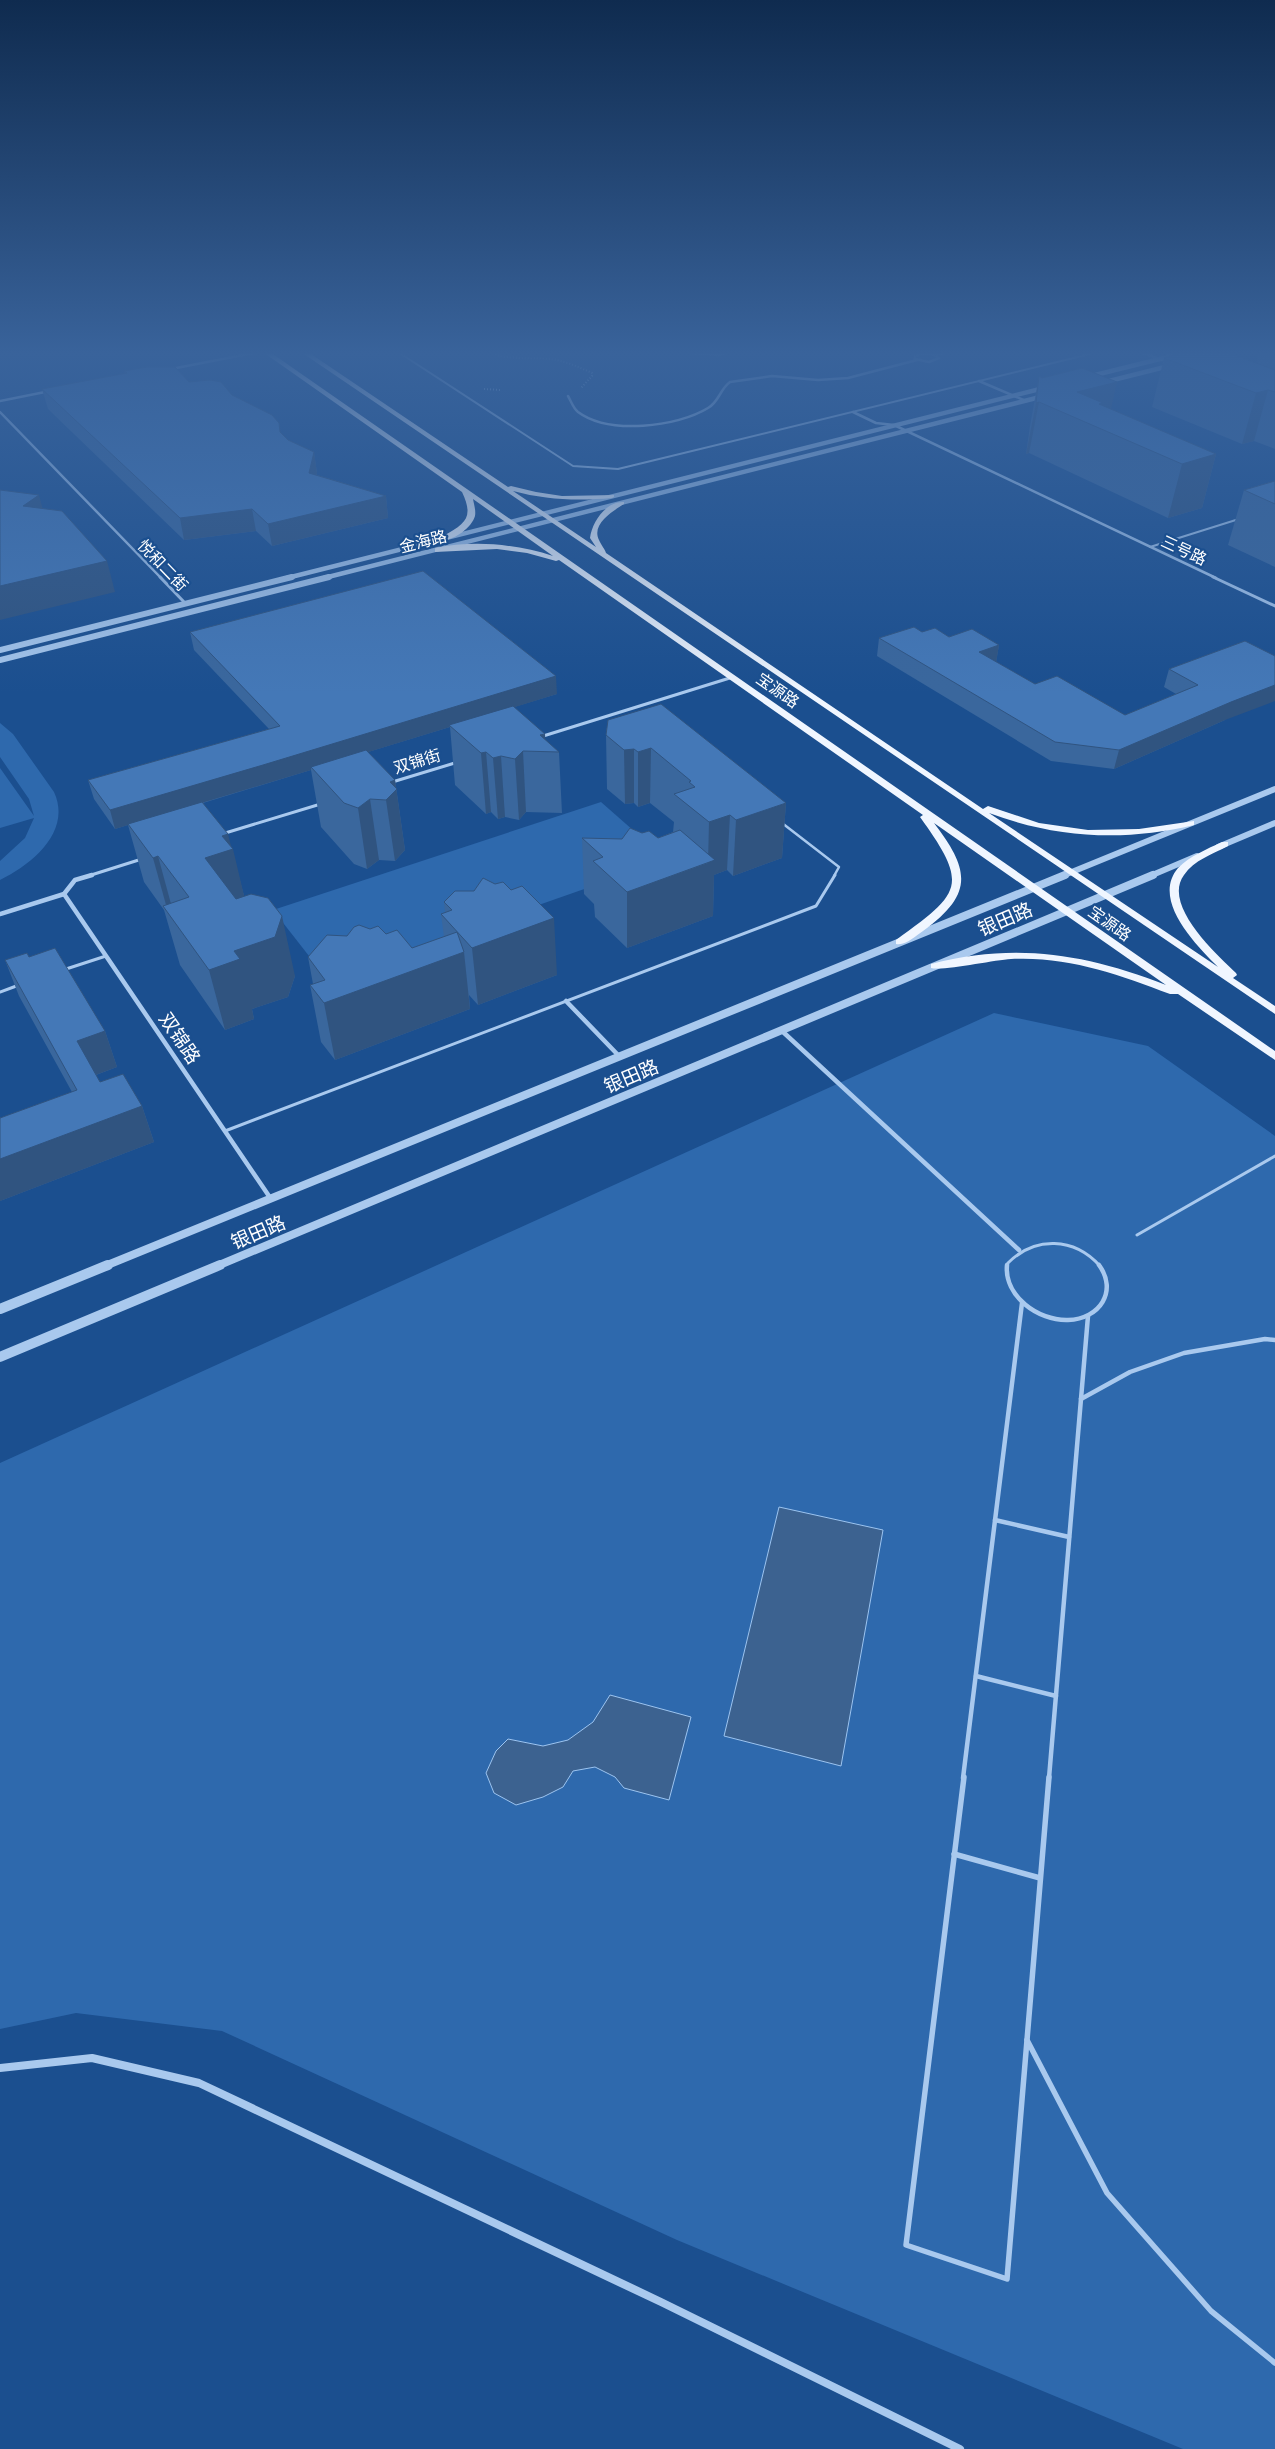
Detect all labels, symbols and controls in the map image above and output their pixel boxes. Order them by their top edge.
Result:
street label: 金海路 [397,524,449,558]
street label: 三号路 [1157,529,1211,571]
street label: 悦和二街 [132,534,194,596]
street label: 宝源路 [751,666,805,714]
street label: 双锦街 [391,743,443,779]
street label: 银田路 [973,894,1037,943]
street label: 宝源路 [1083,899,1137,947]
street label: 双锦路 [152,1006,208,1069]
street label: 银田路 [599,1051,663,1100]
street label: 银田路 [226,1207,290,1256]

